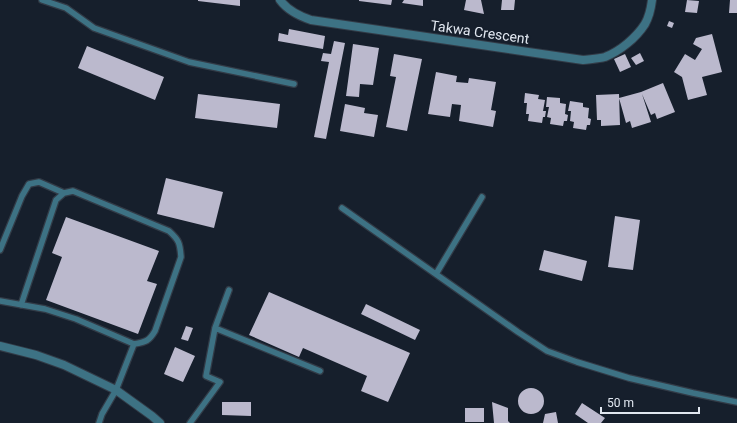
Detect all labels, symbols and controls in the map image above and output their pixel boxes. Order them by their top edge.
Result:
street label: Takwa Crescent [430,17,531,47]
scale bar [601,389,699,415]
text: 50 m [607,396,634,410]

